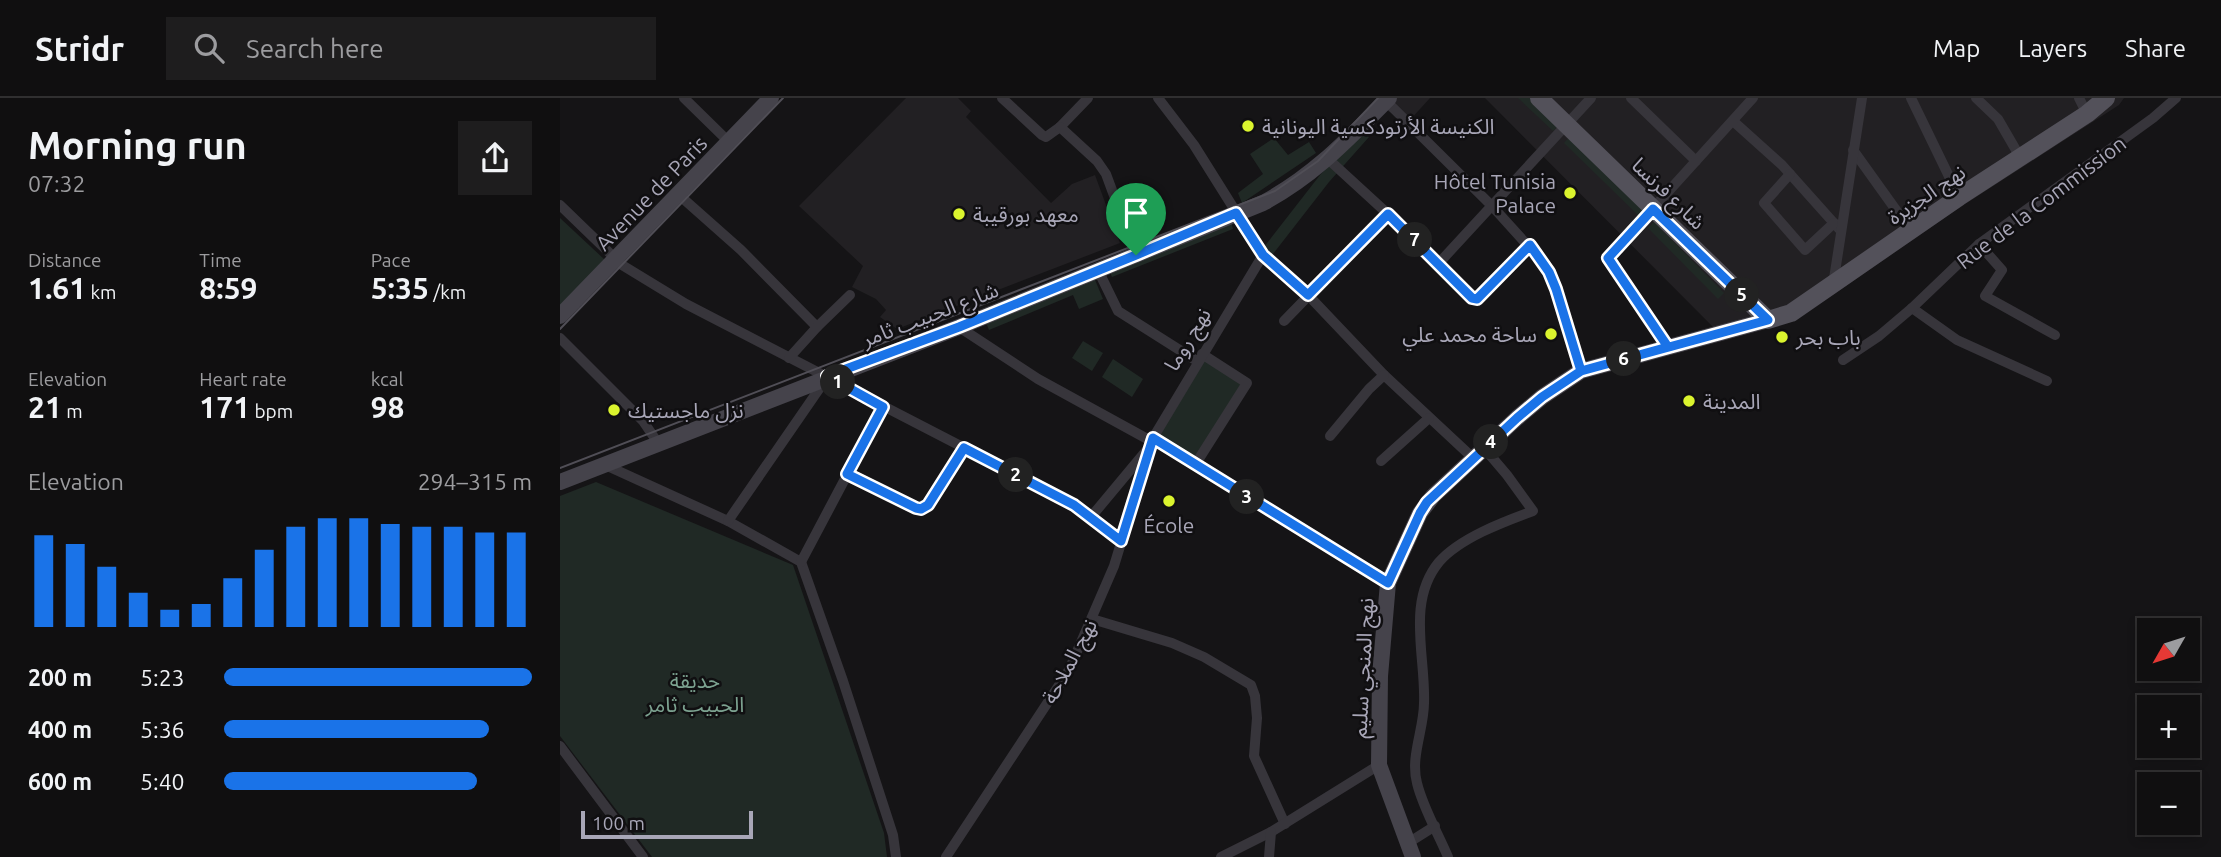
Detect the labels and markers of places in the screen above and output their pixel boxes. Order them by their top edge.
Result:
place label: الكنيسة الأرتودكسية اليونانية [1262,114,1495,139]
marker: الكنيسة الأرتودكسية اليونانية [1240,118,1256,134]
place label: Hôtel Tunisia Palace [1434,169,1556,217]
pin [1106,183,1166,255]
marker: Hôtel Tunisia Palace [1562,185,1578,201]
place label: معهد بورقيبة [973,202,1079,227]
marker: معهد بورقيبة [951,206,967,222]
pin: 7 [1398,222,1432,258]
pin: 5 [1724,278,1760,312]
place label: ساحة محمد علي [1402,322,1537,351]
place label: باب بحر [1795,325,1861,350]
marker: ساحة محمد علي [1543,326,1559,342]
marker: باب بحر [1774,329,1790,345]
pin: 6 [1606,342,1642,376]
pin: 1 [820,364,856,400]
place label: المدينة [1703,389,1760,413]
marker: المدينة [1681,393,1697,409]
place label: نزل ماجستيك [628,398,744,423]
marker: نزل ماجستيك [606,402,622,418]
pin: 4 [1474,424,1508,460]
pin: 2 [998,458,1034,492]
pin: 3 [1230,480,1264,514]
marker: École [1161,493,1177,509]
place label: École [1144,513,1194,537]

